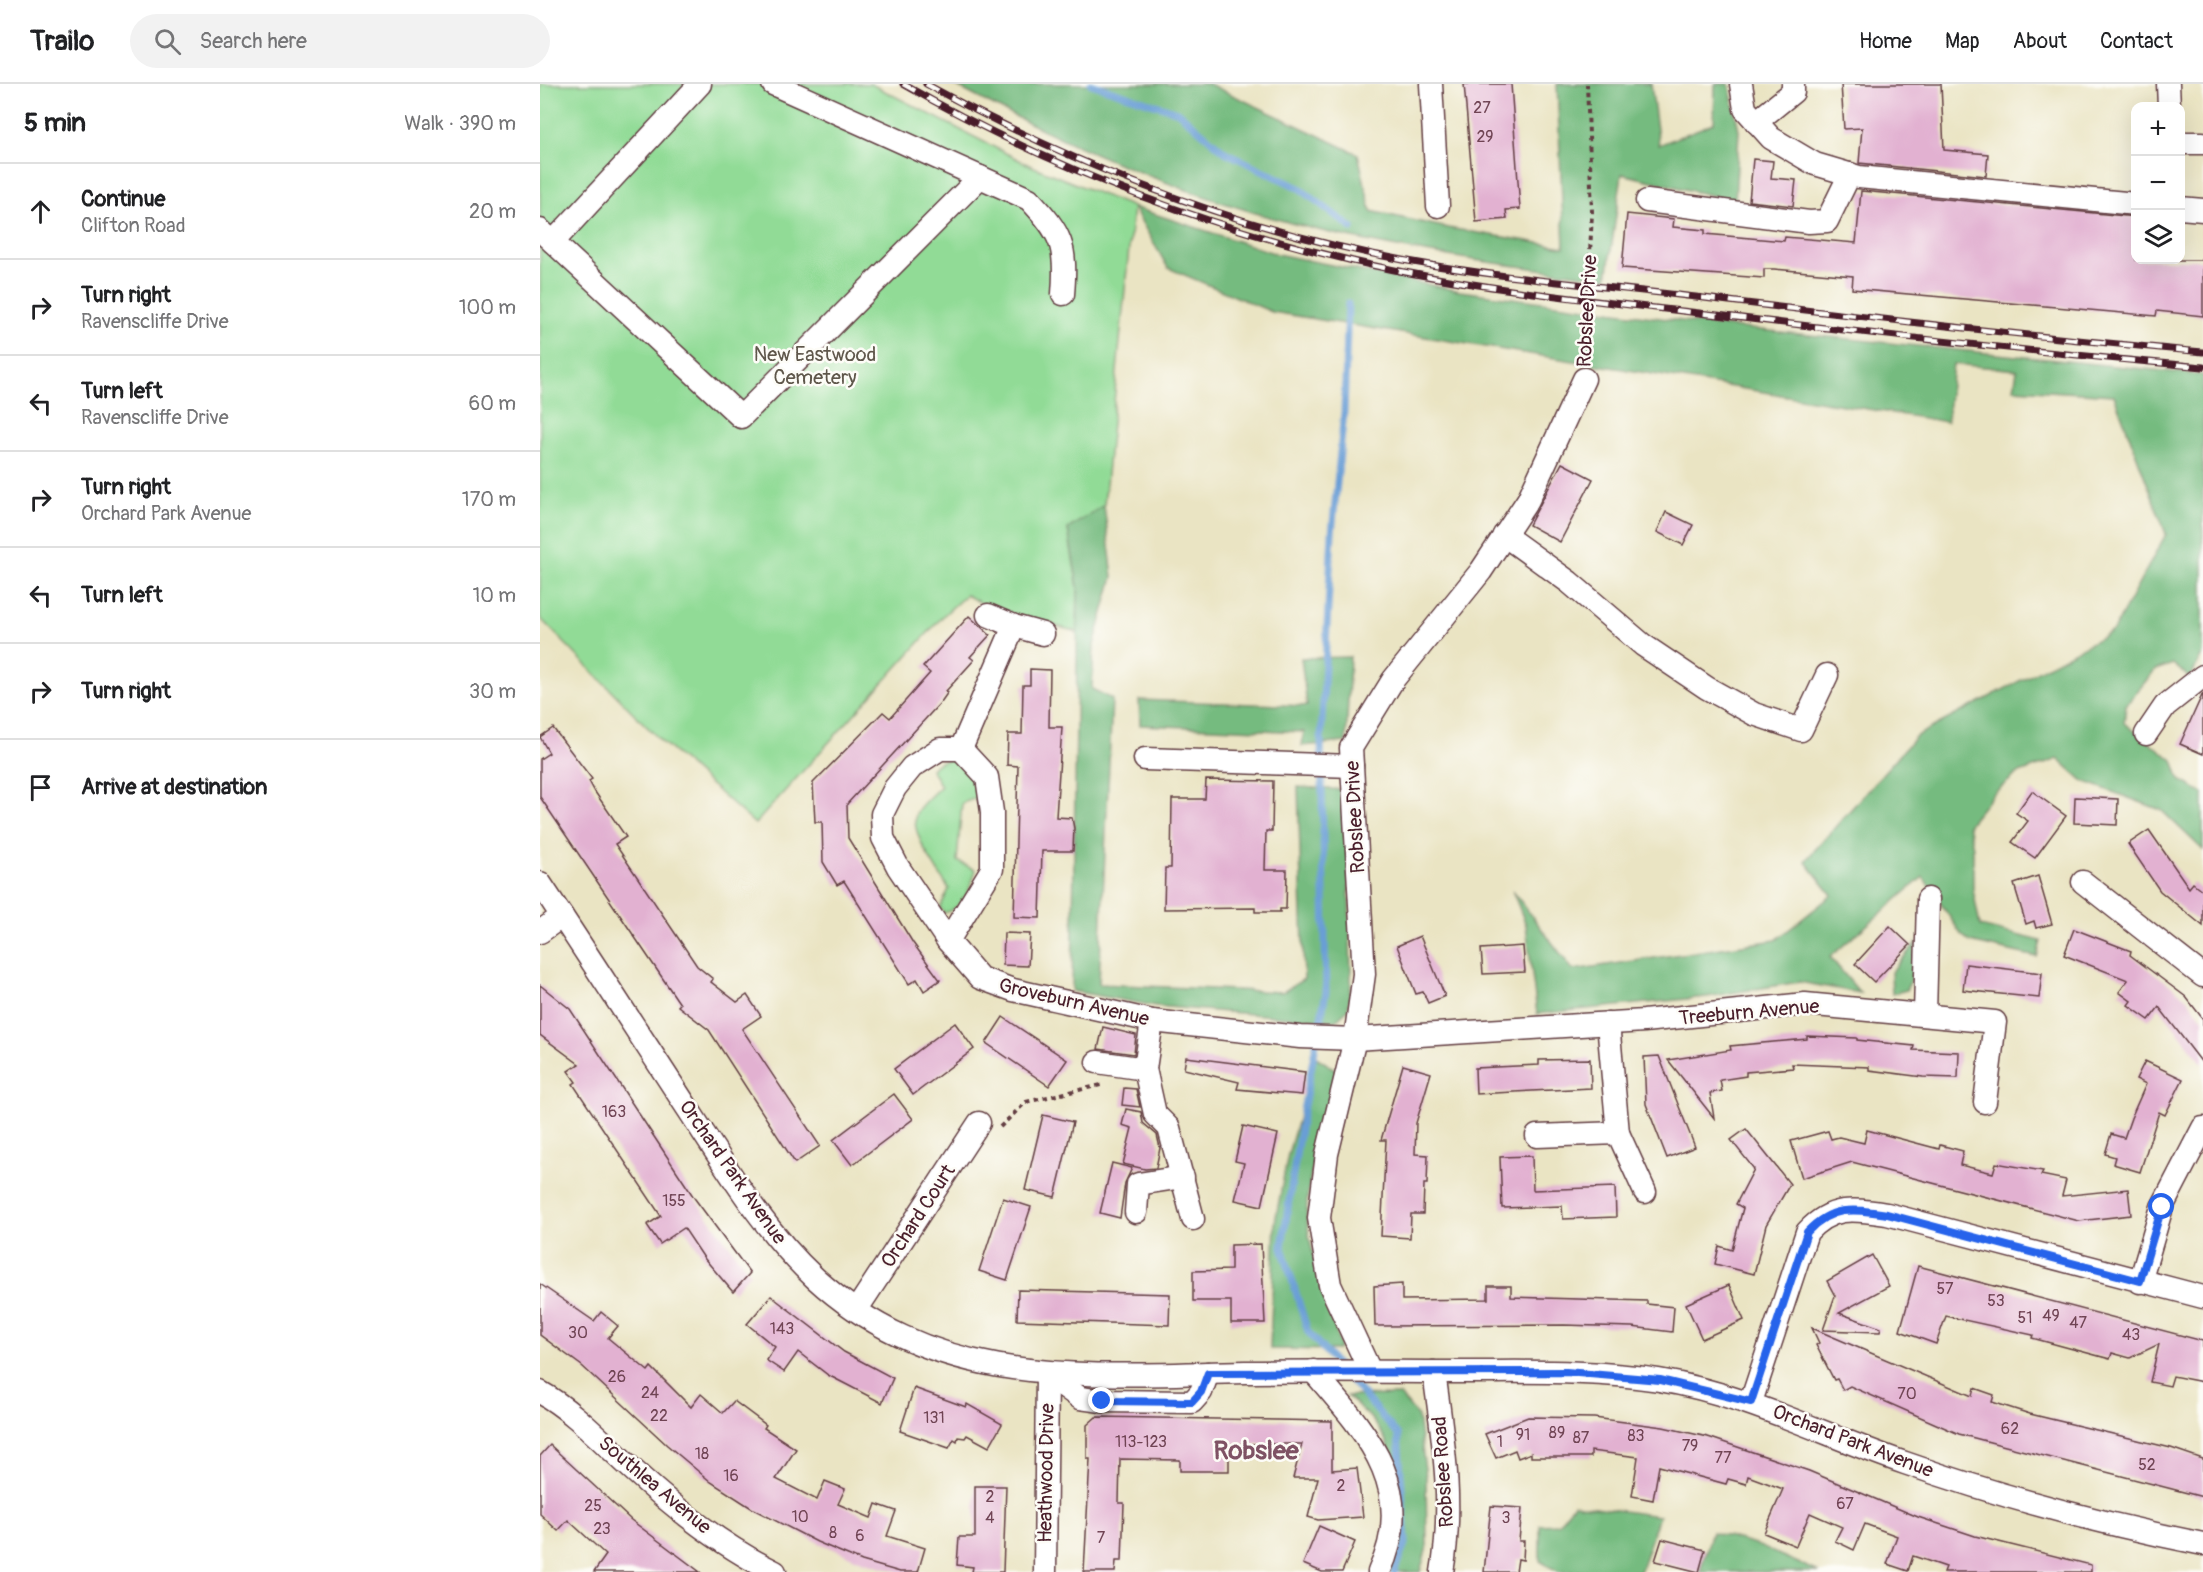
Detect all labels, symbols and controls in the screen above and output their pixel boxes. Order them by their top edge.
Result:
search box [130,14,550,68]
text: Trailo [30,24,94,59]
icon: search [151,25,184,58]
text: Search here [199,27,307,55]
text: Home [1859,28,1912,55]
text: Map [1945,28,1980,55]
text: About [2013,28,2067,55]
text: Contact [2100,28,2173,55]
house number: 27 [1473,98,1491,118]
map controls [2131,102,2185,264]
button: + [2131,102,2185,156]
text: 5 min [24,107,86,139]
text: Walk · 390 m [404,111,516,136]
house number: 29 [1476,127,1494,147]
button: − [2131,156,2185,210]
text: Continue [81,185,165,213]
icon: ahead [24,195,57,228]
text: 20 m [469,199,516,224]
button: layers [2131,210,2185,264]
text: Clifton Road [81,213,185,238]
street label: Robslee Drive [1572,254,1602,368]
text: Turn right [81,281,171,309]
icon: right [24,291,57,324]
text: 100 m [459,295,516,320]
text: Ravenscliffe Drive [81,309,229,334]
park label: New Eastwood Cemetery [754,342,876,390]
text: Turn left [81,377,163,405]
icon: left [24,387,57,420]
text: 60 m [469,391,516,416]
text: Ravenscliffe Drive [81,405,229,430]
text: Turn right [81,473,171,501]
icon: right [24,483,57,516]
text: 170 m [462,487,516,512]
text: Orchard Park Avenue [81,501,251,526]
icon: left [24,579,57,612]
text: Turn left [81,581,163,609]
text: 10 m [472,583,516,608]
icon: right [24,675,57,708]
text: Turn right [81,677,171,705]
text: 30 m [469,679,516,704]
street label: Robslee Drive [1340,760,1370,874]
icon: arrive [24,771,57,804]
text: Arrive at destination [81,773,267,801]
street label: Groveburn Avenue [996,973,1152,1032]
street label: Treeburn Avenue [1678,993,1821,1031]
street label: Orchard Park Avenue [674,1095,792,1249]
house number: 163 [602,1102,626,1122]
street label: Orchard Court [875,1159,961,1272]
house number: 155 [662,1191,686,1211]
route start [2148,1193,2174,1219]
house number: 57 [1936,1279,1954,1299]
house number: 53 [1987,1291,2005,1311]
house number: 49 [2042,1306,2060,1326]
house number: 51 [2018,1308,2032,1328]
house number: 47 [2069,1313,2087,1333]
house number: 143 [770,1319,794,1339]
house number: 30 [568,1323,588,1343]
house number: 43 [2122,1325,2140,1345]
house number: 26 [608,1367,626,1387]
house number: 24 [641,1383,659,1403]
house number: 70 [1897,1384,1917,1404]
route end [1088,1387,1114,1413]
street label: Orchard Park Avenue [1769,1399,1937,1483]
street label: Heathwood Drive [1032,1403,1060,1543]
house number: 22 [650,1406,668,1426]
house number: 131 [923,1408,945,1428]
street label: Robslee Road [1427,1416,1459,1528]
house number: 62 [2001,1419,2019,1439]
house number: 89 [1549,1423,1565,1443]
house number: 91 [1516,1425,1530,1445]
house number: 83 [1628,1426,1645,1446]
house number: 87 [1573,1428,1590,1448]
street label: Southlea Avenue [593,1431,717,1540]
house number: 113-123 [1115,1432,1167,1452]
house number: 1 [1497,1432,1503,1452]
district label: Robslee [1213,1435,1300,1467]
house number: 79 [1682,1436,1698,1456]
house number: 18 [695,1444,709,1464]
house number: 77 [1715,1448,1732,1468]
house number: 52 [2138,1455,2156,1475]
house number: 16 [723,1466,739,1486]
house number: 2 [1337,1476,1346,1496]
house number: 2 [986,1487,995,1507]
house number: 67 [1836,1494,1854,1514]
house number: 25 [584,1496,602,1516]
house number: 10 [791,1507,809,1527]
house number: 4 [985,1508,995,1528]
house number: 3 [1502,1508,1511,1528]
house number: 23 [593,1519,611,1539]
house number: 8 [829,1523,837,1543]
house number: 6 [855,1526,865,1546]
house number: 7 [1097,1528,1106,1548]

